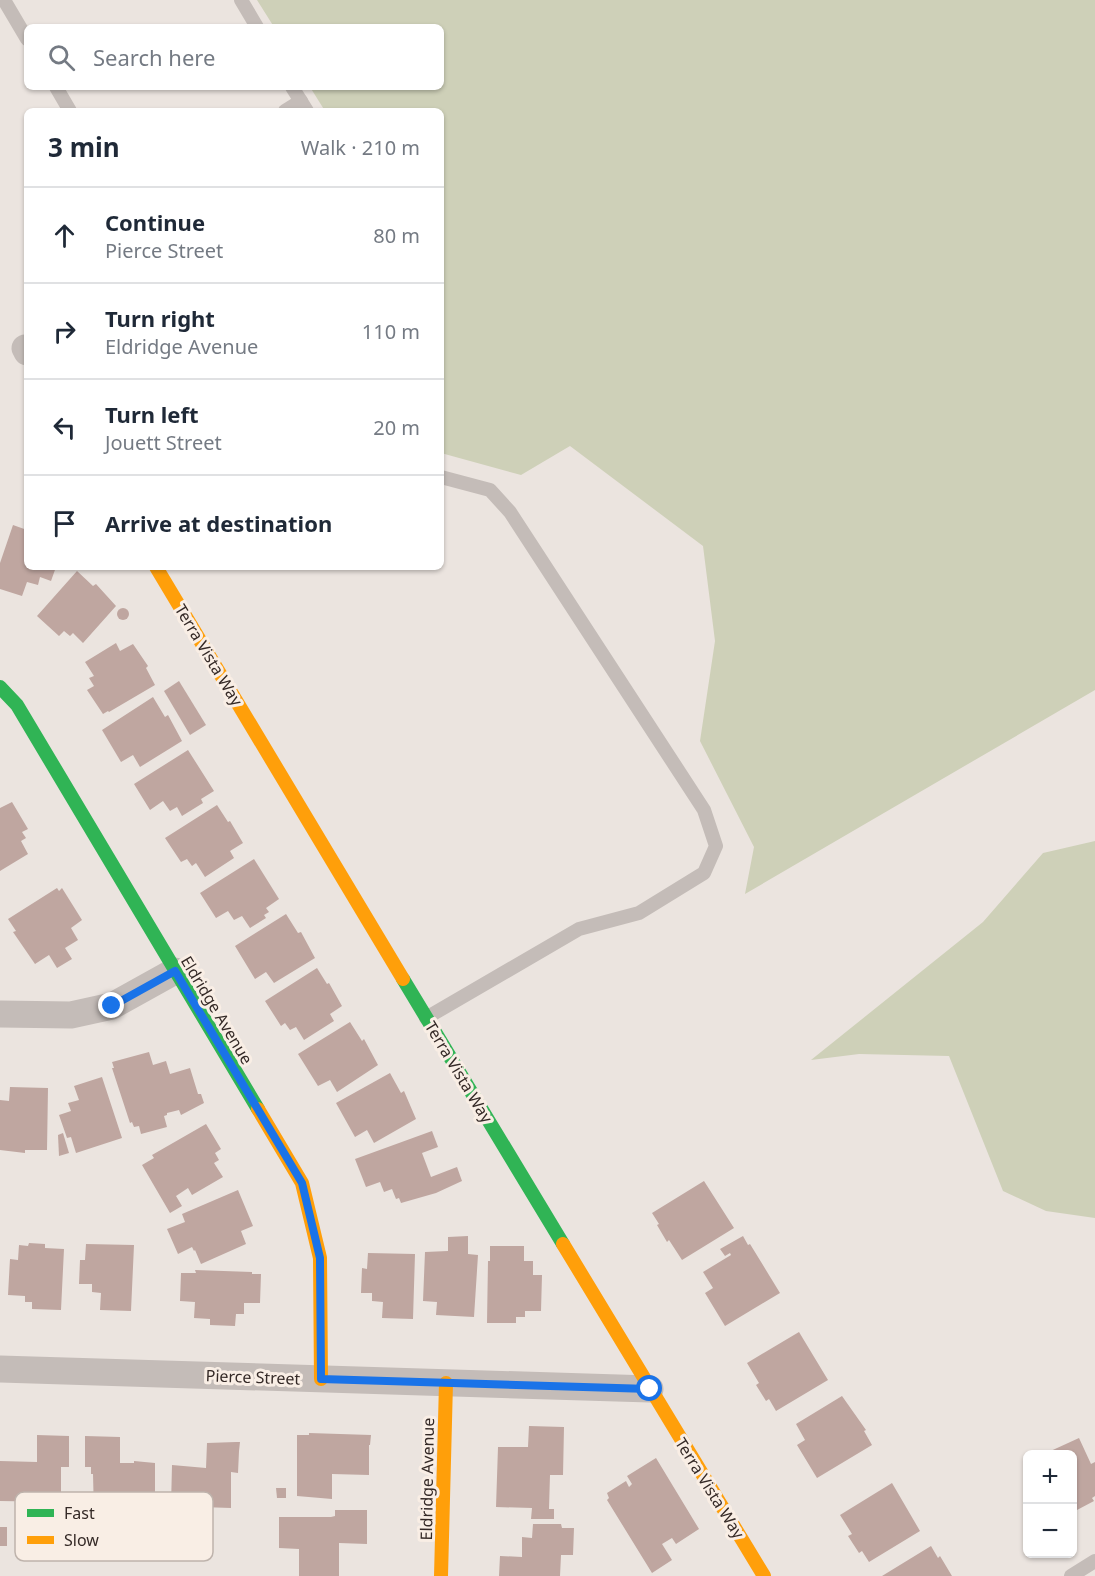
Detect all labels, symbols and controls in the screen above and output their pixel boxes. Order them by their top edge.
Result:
search box [24,24,444,90]
icon: search [45,41,78,74]
text: Search here [93,42,215,72]
text: 3 min [48,129,120,165]
text: Walk · 210 m [301,134,420,161]
text: Continue [105,207,205,237]
icon: ahead [48,219,81,252]
text: 80 m [373,222,420,249]
text: Pierce Street [105,237,223,264]
text: Turn right [105,303,215,333]
icon: right [48,315,81,348]
text: 110 m [362,318,420,345]
text: Eldridge Avenue [105,333,258,360]
text: Turn left [105,399,199,429]
icon: left [48,411,81,444]
text: 20 m [373,414,420,441]
text: Jouett Street [105,429,222,456]
icon: arrive [48,507,81,540]
text: Arrive at destination [105,508,332,538]
street label: Terra Vista Way [170,600,248,711]
street label: Eldridge Avenue [176,952,258,1068]
route end [98,992,124,1018]
street label: Terra Vista Way [420,1017,498,1128]
street label: Pierce Street [205,1364,301,1390]
route start [636,1375,662,1401]
street label: Eldridge Avenue [415,1417,439,1541]
street label: Terra Vista Way [670,1433,750,1543]
map controls [1023,1450,1077,1558]
button: + [1023,1450,1077,1504]
legend [15,1492,213,1561]
text: Fast [64,1502,95,1524]
button: − [1023,1504,1077,1558]
text: Slow [64,1529,99,1551]

